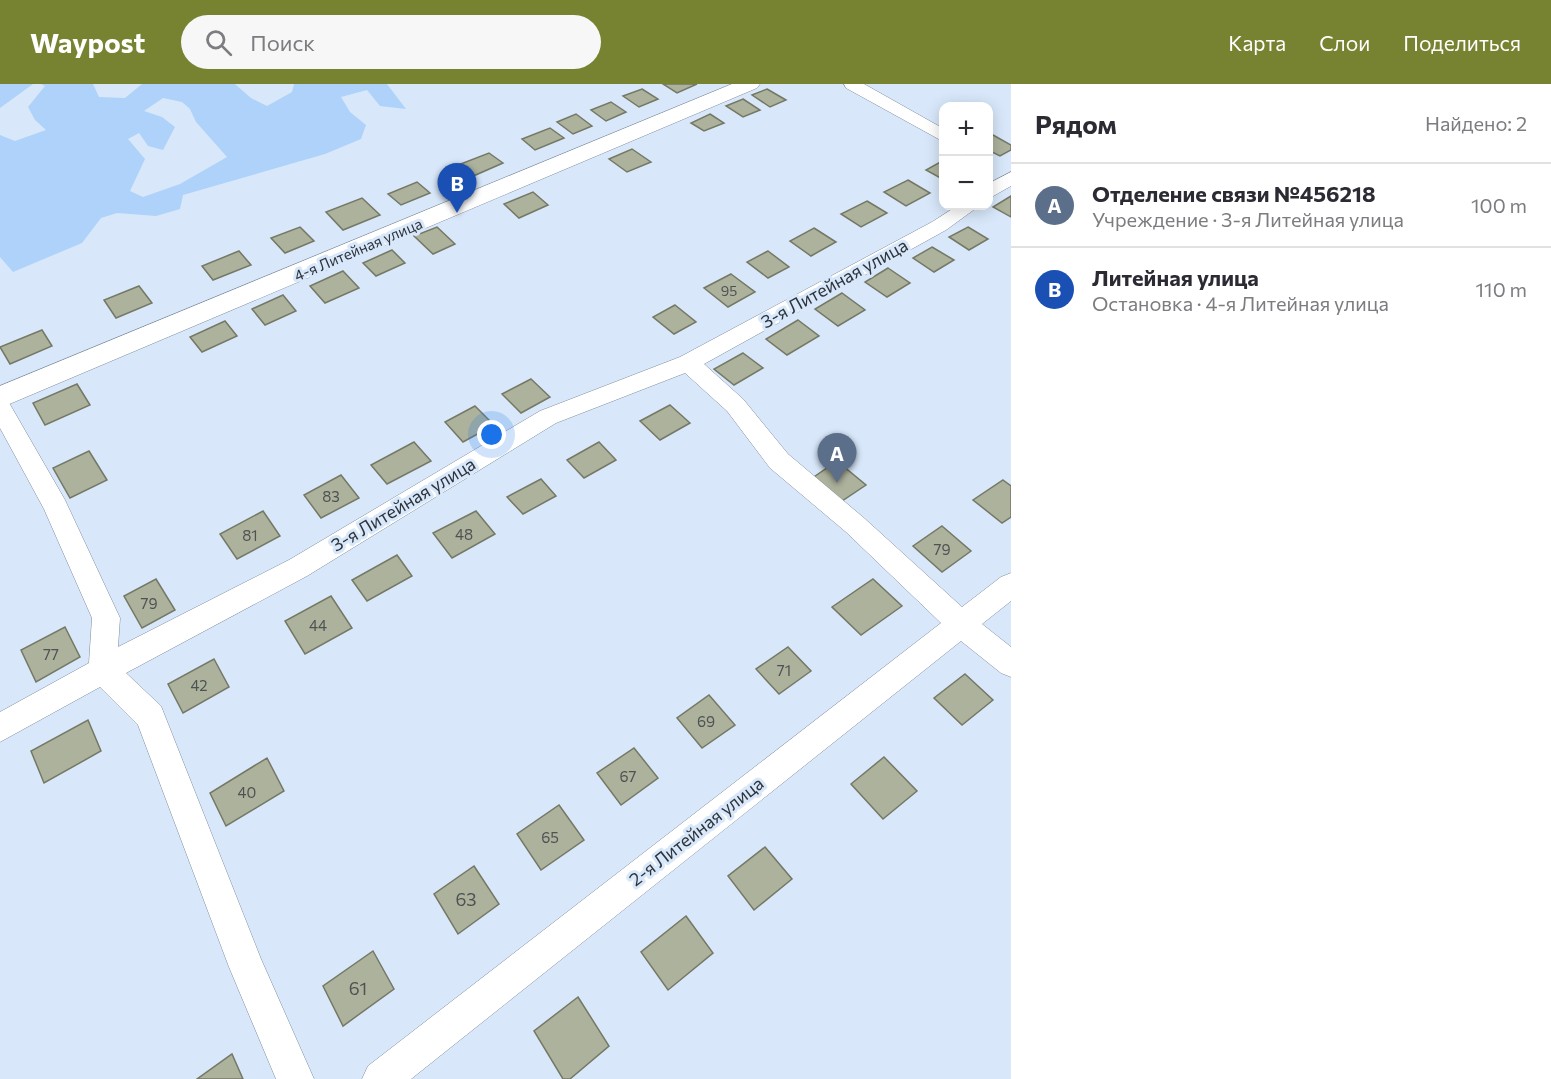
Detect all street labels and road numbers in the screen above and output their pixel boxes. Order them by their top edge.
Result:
street label: 4-я Литейная улица [291,214,425,284]
street label: 3-я Литейная улица [757,233,911,333]
street label: 3-я Литейная улица [327,452,479,556]
street label: 2-я Литейная улица [625,772,767,890]

